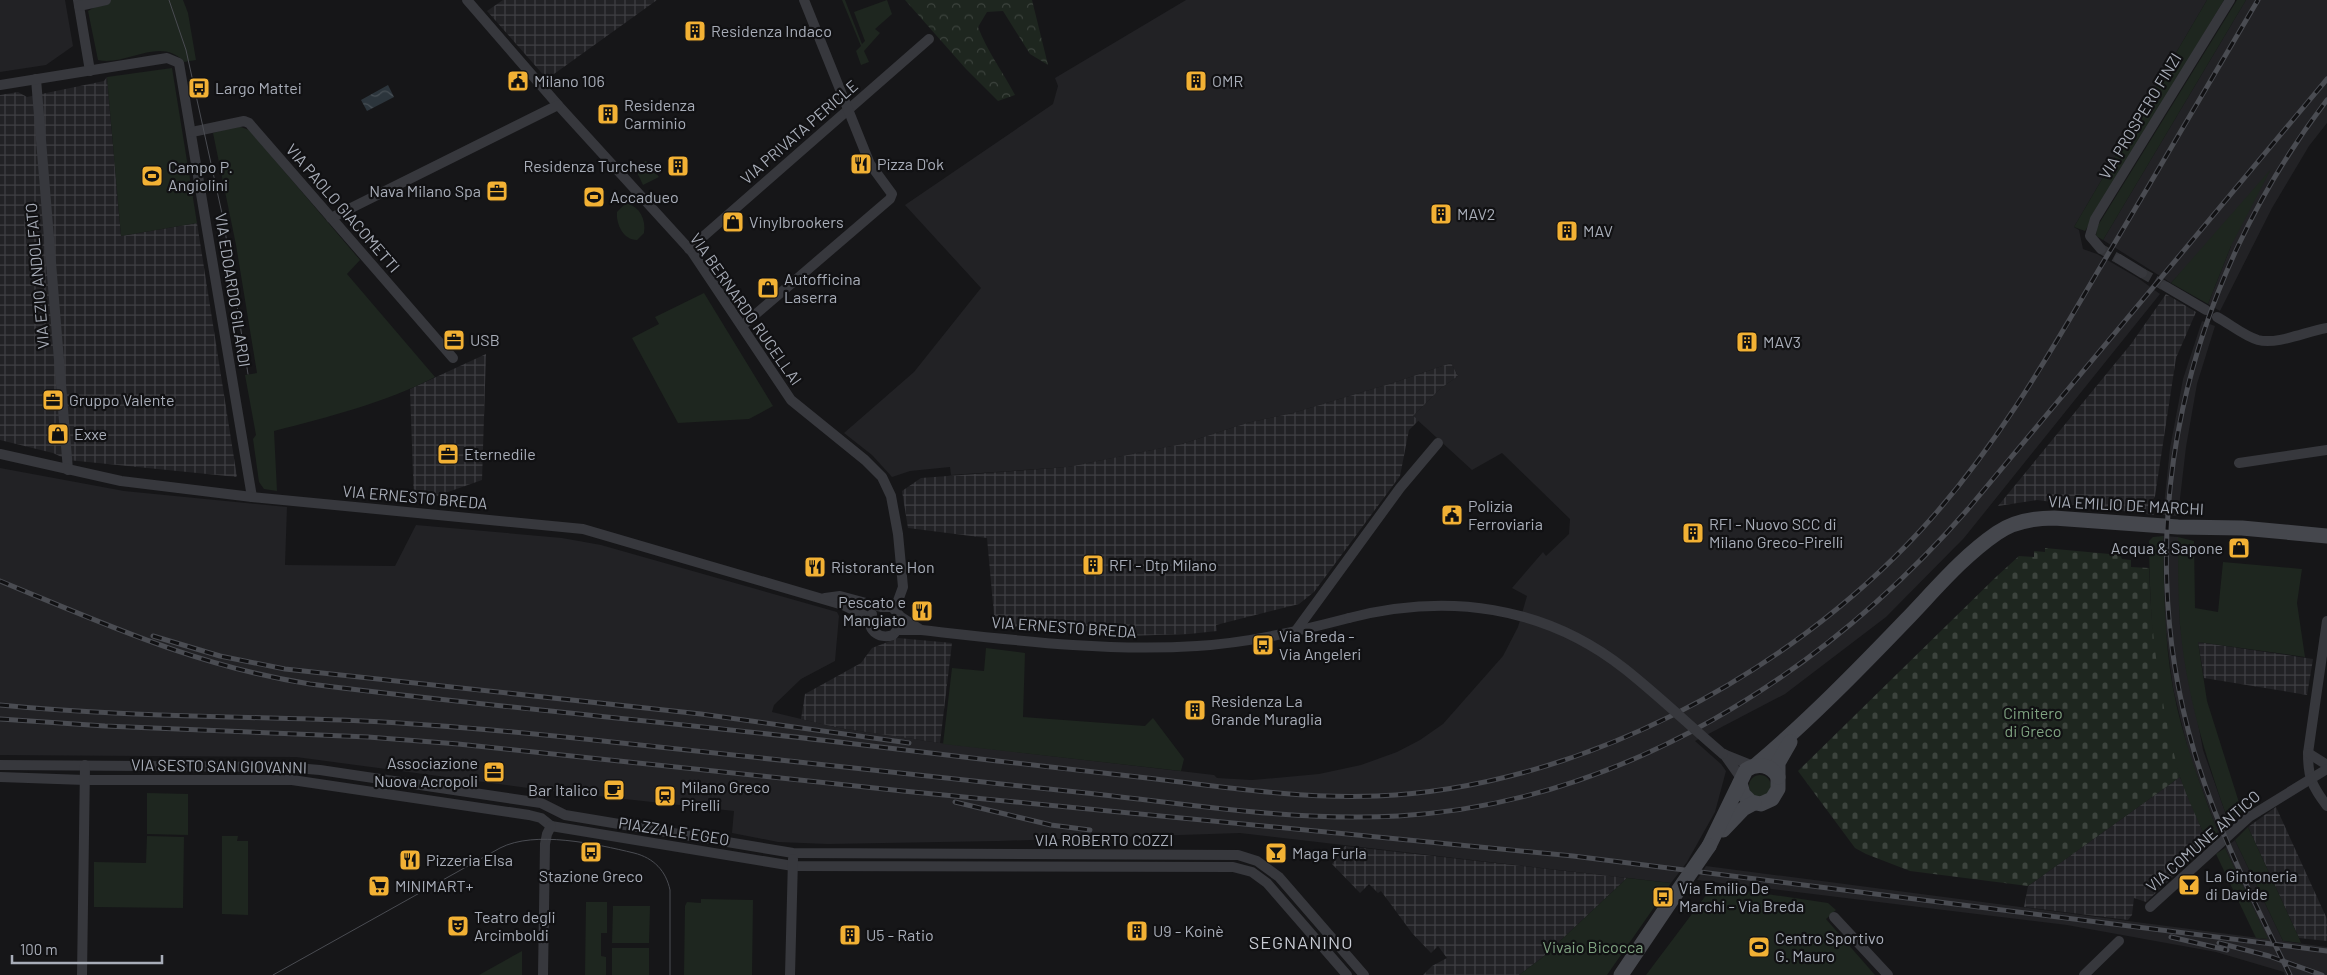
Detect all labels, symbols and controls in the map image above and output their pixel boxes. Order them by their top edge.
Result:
building icon: Residenza Indaco [683,19,707,43]
place label: Residenza Indaco [711,21,832,40]
street label: VIA PROSPERO FINZI [2094,49,2185,182]
public building icon: Milano 106 [506,69,530,93]
building icon: OMR [1184,69,1208,93]
place label: Milano 106 [534,71,605,90]
place label: OMR [1212,71,1243,90]
bus stop icon: Largo Mattei [187,76,211,100]
street label: VIA PRIVATA PERICLE [736,76,861,188]
place label: Largo Mattei [215,78,302,97]
place label: Residenza Carminio [624,95,695,132]
building icon: Residenza Carminio [596,102,620,126]
street label: VIA PAOLO GIACOMETTI [282,140,404,276]
restaurant icon: Pizza D'ok [849,152,873,176]
building icon: Residenza Turchese [666,154,690,178]
place label: Pizza D'ok [877,154,944,173]
place label: Residenza Turchese [524,156,662,175]
place label: Campo P. Angiolini [168,157,233,194]
sports icon: Campo P. Angiolini [140,164,164,188]
office icon: Nava Milano Spa [485,179,509,203]
place label: Nava Milano Spa [369,181,481,200]
sports icon: Accadueo [582,185,606,209]
place label: Accadueo [610,187,679,206]
street label: VIA EZIO ANDOLFATO [21,202,52,350]
building icon: MAV2 [1429,202,1453,226]
place label: MAV2 [1457,204,1495,223]
shop icon: Vinylbrookers [721,210,745,234]
street label: VIA EDOARDO GILARDI [212,212,255,368]
place label: Vinylbrookers [749,212,844,231]
building icon: MAV [1555,219,1579,243]
place label: MAV [1583,221,1613,240]
street label: VIA BERNARDO RUCELLAI [687,229,806,388]
place label: Autofficina Laserra [784,269,861,306]
shop icon: Autofficina Laserra [756,276,780,300]
office icon: USB [442,328,466,352]
place label: USB [470,330,500,349]
building icon: MAV3 [1735,330,1759,354]
place label: MAV3 [1763,332,1801,351]
office icon: Gruppo Valente [41,388,65,412]
place label: Gruppo Valente [69,390,174,409]
shop icon: Exxe [46,422,70,446]
place label: Exxe [74,424,107,443]
office icon: Eternedile [436,442,460,466]
place label: Eternedile [464,444,536,463]
street label: VIA ERNESTO BREDA [342,481,489,512]
street label: VIA EMILIO DE MARCHI [2048,491,2205,518]
place label: Polizia Ferroviaria [1468,496,1543,533]
public building icon: Polizia Ferroviaria [1440,503,1464,527]
place label: RFI - Nuovo SCC di Milano Greco-Pirelli [1709,514,1843,551]
building icon: RFI - Nuovo SCC di Milano Greco-Pirelli [1681,521,1705,545]
shop icon: Acqua & Sapone [2227,536,2251,560]
place label: Acqua & Sapone [2111,538,2223,557]
building icon: RFI - Dtp Milano [1081,553,1105,577]
restaurant icon: Ristorante Hon [803,555,827,579]
place label: RFI - Dtp Milano [1109,555,1217,574]
place label: Ristorante Hon [831,557,935,576]
place label: Pescato e Mangiato [838,592,906,629]
restaurant icon: Pescato e Mangiato [910,599,934,623]
street label: VIA ERNESTO BREDA [991,612,1138,641]
place label: Via Breda - Via Angeleri [1279,626,1361,663]
bus stop icon: Via Breda - Via Angeleri [1251,633,1275,657]
place label: Residenza La Grande Muraglia [1211,691,1322,728]
building icon: Residenza La Grande Muraglia [1183,698,1207,722]
park label: Cimitero di Greco [2003,703,2063,740]
place label: Associazione Nuova Acropoli [374,753,478,790]
street label: VIA SESTO SAN GIOVANNI [131,754,307,777]
office icon: Associazione Nuova Acropoli [482,760,506,784]
place label: Milano Greco Pirelli [681,777,770,814]
cafe icon: Bar Italico [602,778,626,802]
place label: Bar Italico [528,780,598,799]
station icon: Milano Greco Pirelli [653,784,677,808]
street label: VIA COMUNE ANTICO [2142,786,2264,895]
street label: PIAZZALE EGEO [617,812,731,849]
street label: VIA ROBERTO COZZI [1035,830,1173,849]
bus stop icon: Stazione Greco [579,840,603,864]
bar icon: Maga Furla [1264,841,1288,865]
place label: Maga Furla [1292,843,1367,862]
restaurant icon: Pizzeria Elsa [398,848,422,872]
place label: Pizzeria Elsa [426,850,513,869]
place label: Stazione Greco [539,866,643,885]
place label: La Gintoneria di Davide [2205,866,2297,903]
bar icon: La Gintoneria di Davide [2177,873,2201,897]
supermarket icon: MINIMART+ [367,874,391,898]
place label: MINIMART+ [395,876,474,895]
place label: Via Emilio De Marchi - Via Breda [1679,878,1804,915]
bus stop icon: Via Emilio De Marchi - Via Breda [1651,885,1675,909]
place label: Teatro degli Arcimboldi [474,907,556,944]
theatre icon: Teatro degli Arcimboldi [446,914,470,938]
building icon: U9 - Koinè [1125,919,1149,943]
place label: U9 - Koinè [1153,921,1224,940]
building icon: U5 - Ratio [838,923,862,947]
place label: U5 - Ratio [866,925,934,944]
place label: Centro Sportivo G. Mauro [1775,928,1884,965]
district label: SEGNANINO [1249,931,1353,953]
scale bar [12,932,162,964]
sports icon: Centro Sportivo G. Mauro [1747,935,1771,959]
park label: Vivaio Bicocca [1543,937,1643,956]
text: 100 m [20,940,58,958]

